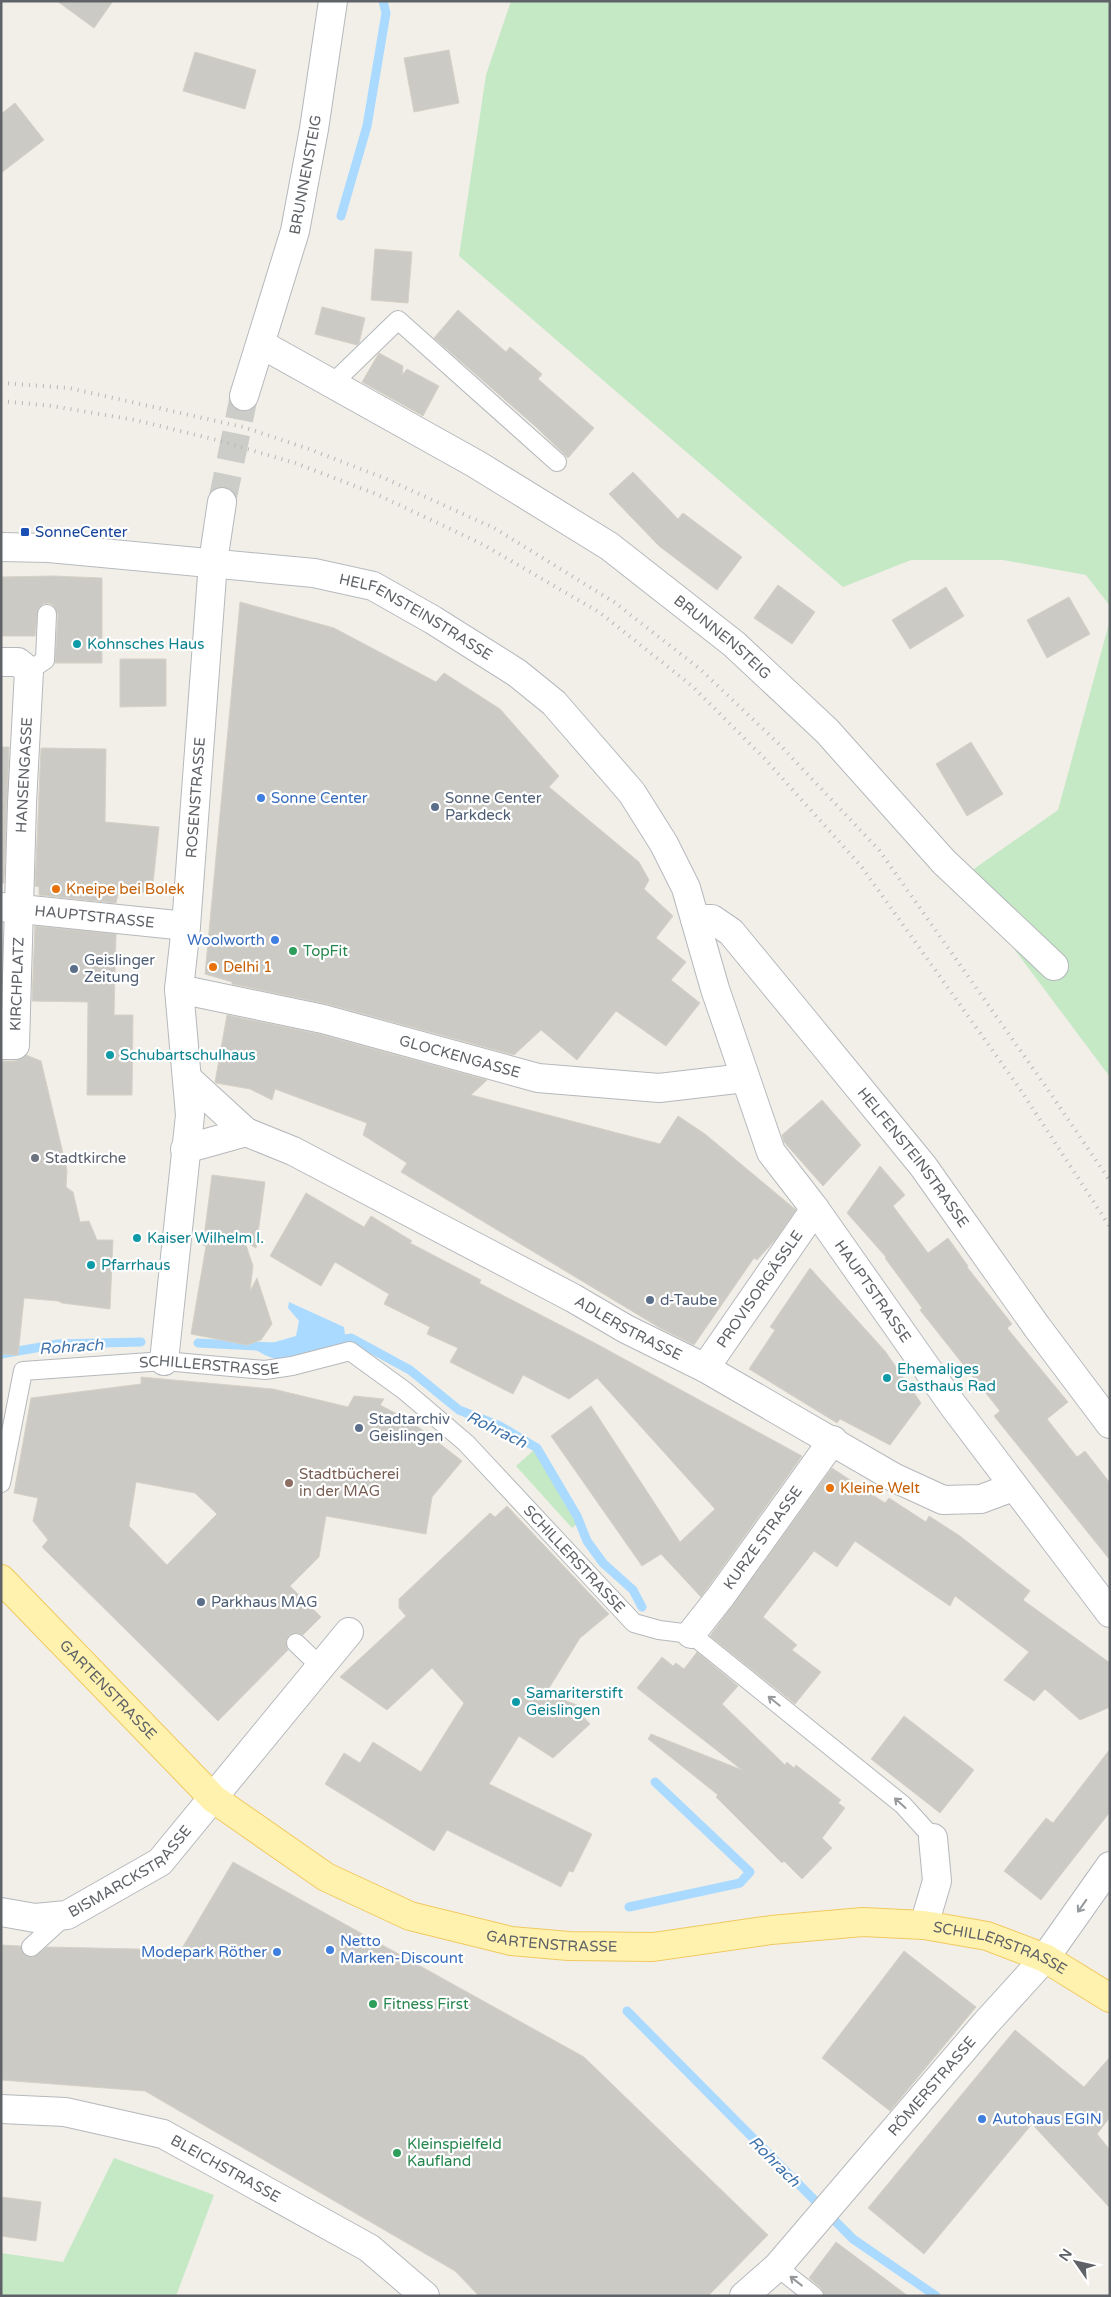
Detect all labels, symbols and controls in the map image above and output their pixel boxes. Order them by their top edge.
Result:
street label: BRUNNENSTEIG [286,114,325,236]
place label: SonneCenter [35,523,128,541]
marker: SonneCenter [19,526,31,538]
street label: HELFENSTEINSTRASSE [337,570,496,664]
street label: BRUNNENSTEIG [670,591,775,683]
place label: Kohnsches Haus [87,635,204,653]
marker: Kohnsches Haus [71,638,83,650]
street label: HANSENGASSE [12,717,36,833]
street label: ROSENSTRASSE [182,736,209,859]
place label: Sonne Center [271,789,368,807]
place label: Sonne Center Parkdeck [445,789,542,824]
marker: Sonne Center [255,792,267,804]
marker: Sonne Center Parkdeck [429,801,441,813]
place label: Kneipe bei Bolek [66,880,185,898]
marker: Kneipe bei Bolek [50,883,62,895]
street label: HAUPTSTRASSE [34,901,155,932]
place label: Woolworth [187,931,265,949]
marker: Woolworth [269,934,281,946]
street label: KIRCHPLATZ [6,937,28,1031]
place label: TopFit [303,942,348,960]
marker: TopFit [287,945,299,957]
place label: Geislinger Zeitung [84,951,155,986]
place label: Delhi 1 [223,958,272,976]
marker: Delhi 1 [207,961,219,973]
marker: Geislinger Zeitung [68,963,80,975]
street label: GLOCKENGASSE [397,1031,522,1082]
place label: Schubartschulhaus [120,1046,256,1064]
marker: Schubartschulhaus [104,1049,116,1061]
street label: HELFENSTEINSTRASSE [854,1084,973,1231]
place label: Stadtkirche [45,1149,126,1167]
marker: Stadtkirche [29,1152,41,1164]
street label: PROVISORGÄSSLE [713,1227,807,1351]
place label: Kaiser Wilhelm I. [147,1229,264,1247]
marker: Kaiser Wilhelm I. [131,1232,143,1244]
street label: HAUPTSTRASSE [831,1237,915,1346]
place label: Pfarrhaus [101,1256,170,1274]
marker: Pfarrhaus [85,1259,97,1271]
place label: d-Taube [660,1291,717,1309]
street label: ADLERSTRASSE [571,1292,685,1364]
marker: d-Taube [644,1294,656,1306]
water label: Rohrach [38,1335,105,1359]
street label: SCHILLERSTRASSE [139,1352,281,1380]
place label: Ehemaliges Gasthaus Rad [897,1360,996,1395]
marker: Ehemaliges Gasthaus Rad [881,1372,893,1384]
water label: Rohrach [463,1407,531,1454]
place label: Stadtarchiv Geislingen [369,1410,450,1445]
marker: Stadtarchiv Geislingen [353,1422,365,1434]
place label: Stadtbücherei in der MAG [299,1465,399,1500]
marker: Stadtbücherei in der MAG [283,1477,295,1489]
place label: Kleine Welt [840,1479,920,1497]
marker: Kleine Welt [824,1482,836,1494]
street label: KURZE STRASSE [720,1483,806,1593]
street label: SCHILLERSTRASSE [520,1501,629,1617]
place label: Parkhaus MAG [211,1593,318,1611]
marker: Parkhaus MAG [195,1596,207,1608]
street label: GARTENSTRASSE [56,1636,160,1743]
place label: Samariterstift Geislingen [526,1684,623,1719]
one-way arrow [767,1695,780,1706]
marker: Samariterstift Geislingen [510,1696,522,1708]
one-way arrow [893,1797,906,1809]
street label: BISMARCKSTRASSE [65,1822,195,1921]
one-way arrow [1077,1899,1087,1913]
street label: SCHILLERSTRASSE [932,1918,1070,1978]
street label: GARTENSTRASSE [484,1926,617,1956]
place label: Netto Marken-Discount [340,1932,464,1967]
place label: Modepark Röther [141,1943,267,1961]
marker: Netto Marken-Discount [324,1944,336,1956]
marker: Modepark Röther [271,1946,283,1958]
place label: Fitness First [383,1995,469,2013]
marker: Fitness First [367,1998,379,2010]
street label: RÖMERSTRASSE [884,2033,980,2140]
place label: Autohaus EGIN [992,2110,1102,2128]
marker: Autohaus EGIN [976,2113,988,2125]
street label: BLEICHSTRASSE [168,2131,283,2206]
water label: Rohrach [745,2132,805,2192]
place label: Kleinspielfeld Kaufland [407,2135,502,2170]
marker: Kleinspielfeld Kaufland [391,2147,403,2159]
north arrow [1051,2237,1101,2287]
text: N [1055,2246,1076,2264]
one-way arrow [790,2276,803,2287]

